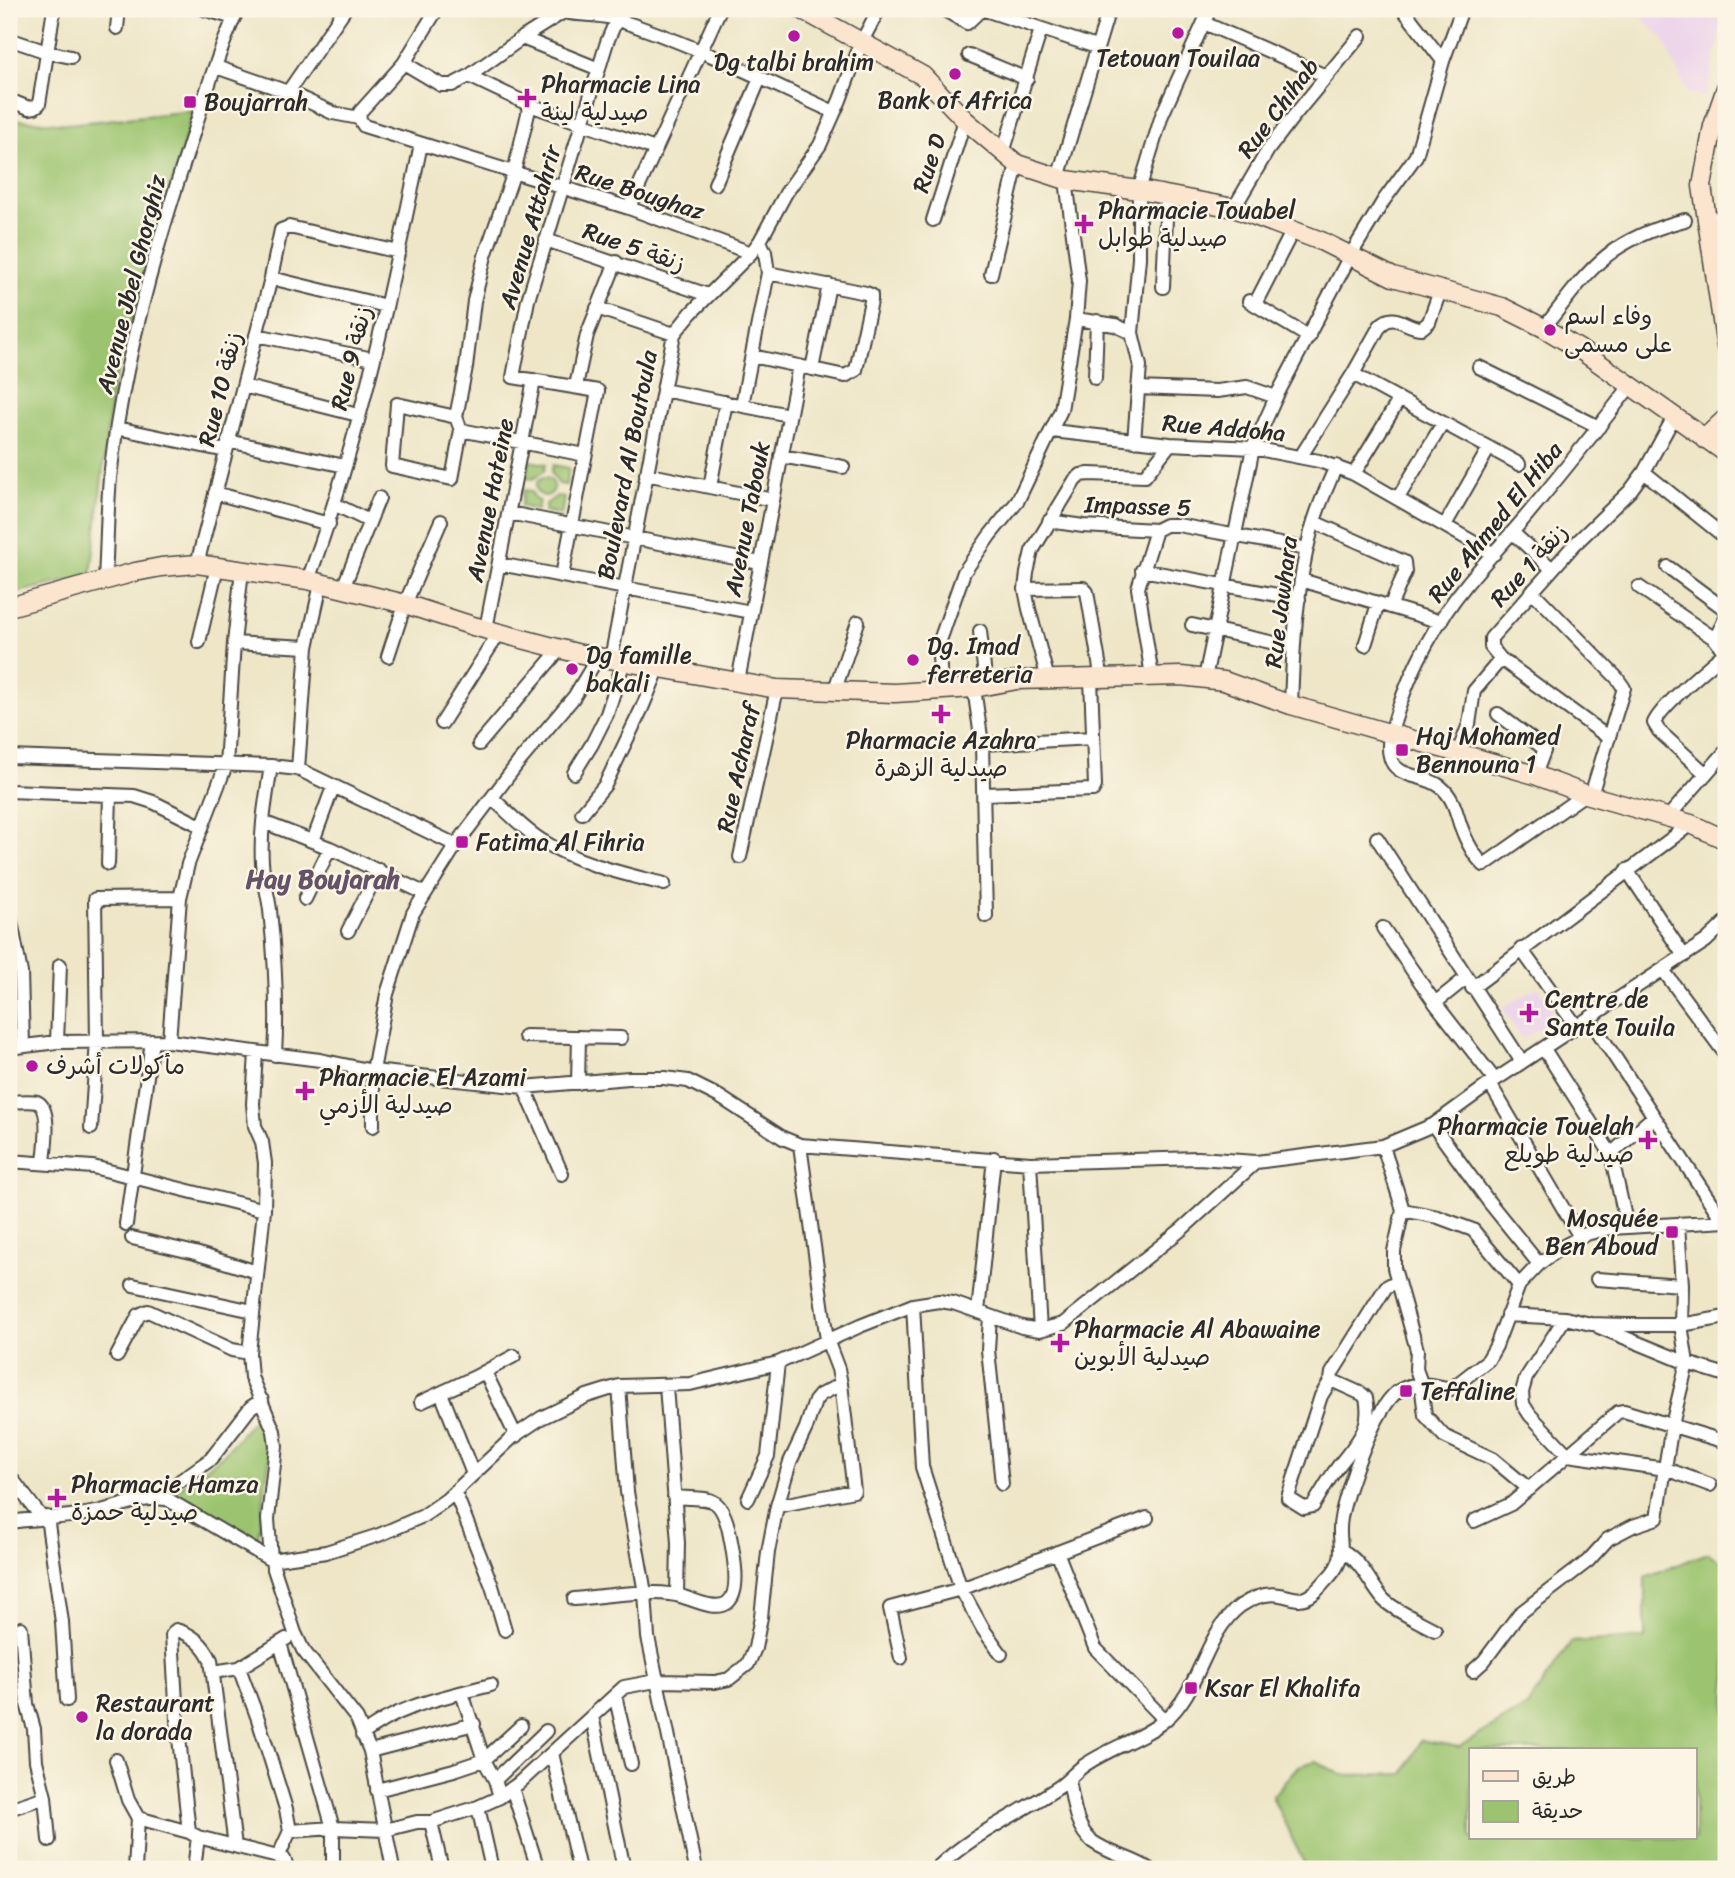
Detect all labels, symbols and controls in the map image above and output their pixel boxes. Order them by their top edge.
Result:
marker: Tetouan Touilaa [1170,25,1186,41]
marker: Dg talbi brahim [786,28,802,44]
place label: Tetouan Touilaa [1096,37,1260,79]
place label: Dg talbi brahim [714,41,874,83]
street label: Rue Chihab [1226,48,1330,168]
place label: Pharmacie Lina صيدلية لينة [541,63,700,133]
marker: Bank of Africa [947,66,963,82]
place label: Bank of Africa [878,79,1032,121]
place label: Boujarrah [204,81,308,123]
marker: Pharmacie Lina صيدلية لينة [519,90,535,106]
marker: Boujarrah [182,94,198,110]
street label: Rue D [900,127,958,198]
street label: Avenue Attahrir [486,139,574,315]
street label: Rue Boughaz [570,151,711,233]
street label: Avenue Jbel Ghorghiz [83,169,179,399]
place label: Pharmacie Touabel صيدلية طوابل [1098,189,1296,259]
street label: Rue 5 زنقة [577,210,691,284]
marker: Pharmacie Touabel صيدلية طوابل [1076,216,1092,232]
place label: وفاء اسم على مسمى [1564,295,1672,365]
street label: Rue 9 زنقة [318,301,384,415]
marker: وفاء اسم على مسمى [1542,322,1558,338]
street label: Rue 10 زنقة [185,327,255,451]
street label: Boulevard Al Boutoula [584,346,670,583]
street label: Rue Addoha [1161,402,1287,454]
street label: Avenue Hateine [453,415,526,586]
street label: Rue Ahmed El Hiba [1416,431,1574,612]
street label: Avenue Tabouk [711,438,783,601]
street label: Impasse 5 [1083,483,1192,529]
street label: Rue 1 زنقة [1479,513,1579,617]
street label: Rue Jawhara [1252,533,1310,670]
place label: Dg. Imad ferreteria [927,625,1034,695]
place label: Dg famille bakali [586,634,692,704]
marker: Dg. Imad ferreteria [905,652,921,668]
marker: Dg famille bakali [564,661,580,677]
street label: Rue Acharaf [704,696,773,836]
marker: Pharmacie Azahra صيدلية الزهرة [933,706,949,722]
place label: Haj Mohamed Bennouna 1 [1416,715,1562,785]
place label: Pharmacie Azahra صيدلية الزهرة [846,719,1036,789]
marker: Haj Mohamed Bennouna 1 [1394,742,1410,758]
place label: Fatima Al Fihria [476,821,645,863]
marker: Fatima Al Fihria [454,834,470,850]
district label: Hay Boujarah [246,856,401,902]
place label: Centre de Sante Touila [1545,978,1675,1048]
marker: Centre de Sante Touila [1519,1003,1539,1023]
place label: مأكولات أشرف [46,1045,185,1087]
place label: Pharmacie El Azami صيدلية الأزمي [319,1056,528,1126]
marker: مأكولات أشرف [24,1058,40,1074]
marker: Pharmacie El Azami صيدلية الأزمي [297,1083,313,1099]
place label: Pharmacie Touelah صيدلية طويلع [1437,1105,1634,1175]
marker: Pharmacie Touelah صيدلية طويلع [1640,1132,1656,1148]
place label: Mosquée Ben Aboud [1545,1197,1659,1267]
marker: Mosquée Ben Aboud [1664,1224,1680,1240]
place label: Pharmacie Al Abawaine صيدلية الأبوين [1074,1308,1321,1378]
marker: Pharmacie Al Abawaine صيدلية الأبوين [1052,1335,1068,1351]
place label: Teffaline [1420,1370,1516,1412]
marker: Teffaline [1398,1383,1414,1399]
place label: Pharmacie Hamza صيدلية حمزة [71,1463,259,1533]
marker: Pharmacie Hamza صيدلية حمزة [49,1490,65,1506]
place label: Ksar El Khalifa [1205,1667,1360,1709]
marker: Ksar El Khalifa [1183,1680,1199,1696]
place label: Restaurant la dorada [96,1682,215,1752]
marker: Restaurant la dorada [74,1709,90,1725]
legend [1469,1748,1696,1840]
text: طريق [1532,1758,1576,1796]
text: حديقة [1532,1792,1583,1830]

